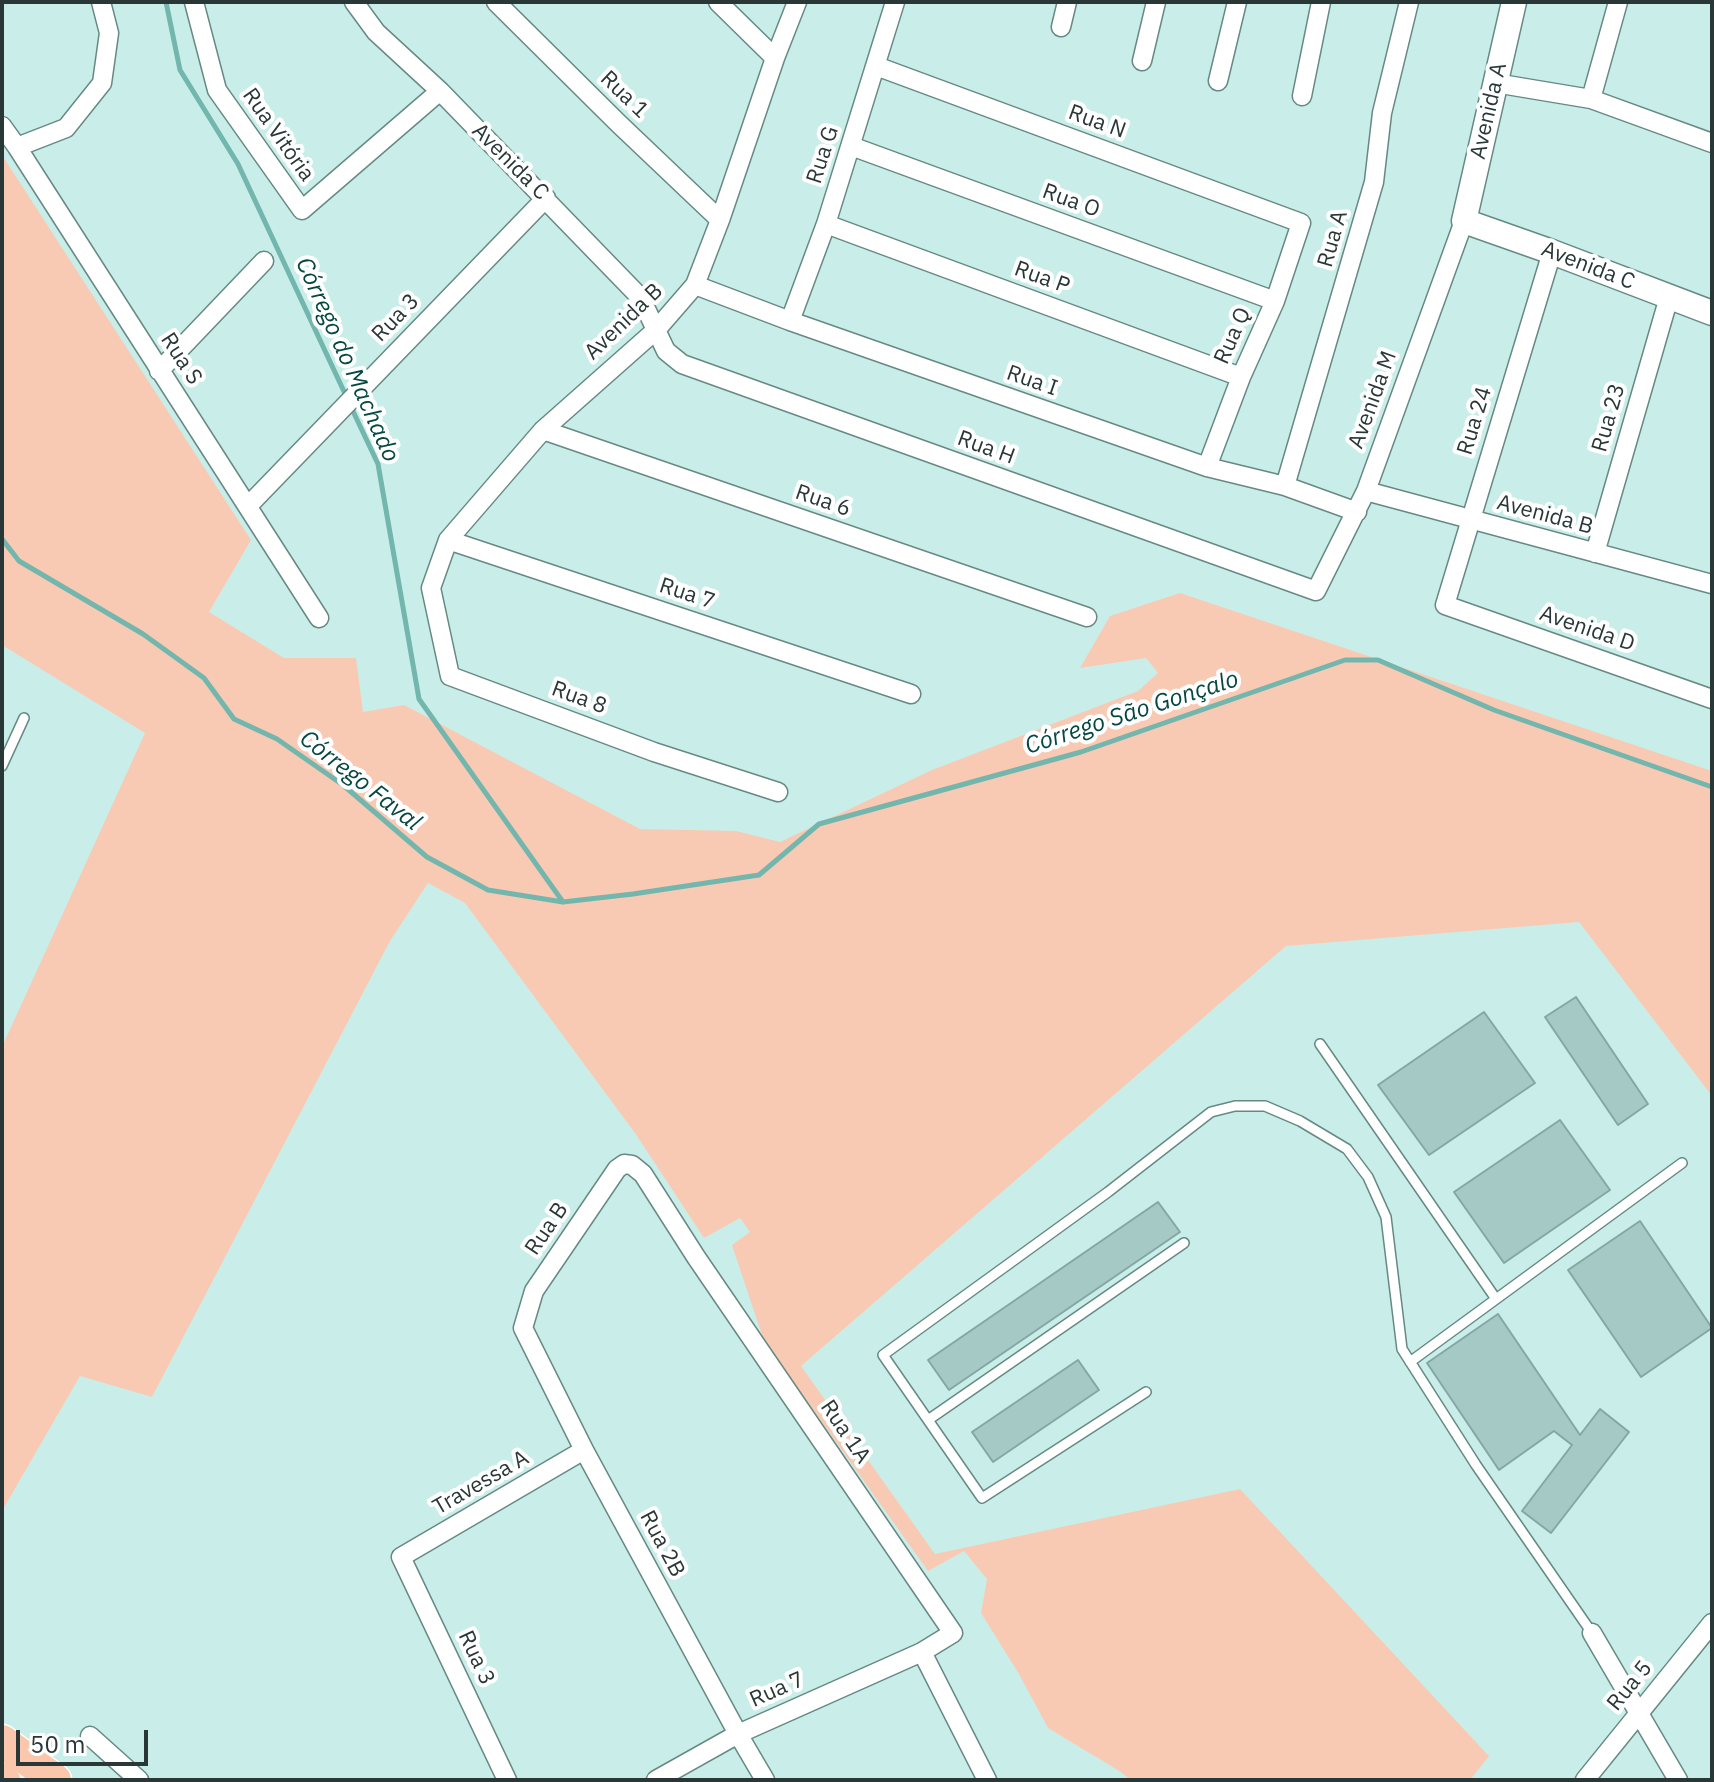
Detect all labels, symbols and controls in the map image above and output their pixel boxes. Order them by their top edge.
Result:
street label: Avenida A [1465,60,1513,162]
street label: Rua 1 [594,66,654,124]
street label: Rua Vitória [236,83,320,187]
street label: Rua N [1065,99,1129,145]
street label: Avenida C [466,118,554,206]
street label: Rua G [801,123,845,187]
street label: Rua O [1039,178,1103,224]
street label: Rua A [1312,208,1354,270]
street label: Avenida C [1538,236,1638,296]
water label: Córrego do Machado [289,253,405,467]
street label: Rua P [1011,256,1073,300]
street label: Avenida B [579,278,669,366]
street label: Rua 3 [367,288,425,348]
street label: Rua Q [1209,304,1257,368]
street label: Rua S [155,328,207,390]
street label: Avenida M [1343,348,1403,452]
street label: Rua I [1003,360,1061,402]
street label: Rua 23 [1587,381,1631,455]
street label: Rua 24 [1452,384,1498,458]
street label: Rua H [954,425,1018,471]
street label: Rua 6 [792,479,854,523]
street label: Avenida B [1494,490,1596,540]
street label: Rua 7 [656,573,718,615]
street label: Avenida D [1536,600,1638,658]
water label: Córrego São Gonçalo [1022,665,1242,761]
street label: Rua 8 [548,676,610,720]
water label: Córrego Faval [294,725,426,837]
street label: Rua B [520,1198,574,1260]
street label: Rua 1A [814,1395,876,1469]
street label: Travessa A [428,1445,534,1521]
street label: Rua 2B [634,1506,690,1582]
street label: Rua 3 [452,1627,500,1689]
street label: Rua 5 [1602,1656,1658,1716]
street label: Rua 7 [746,1666,808,1714]
scale bar [20,1714,152,1764]
text: 50 m [30,1728,85,1760]

